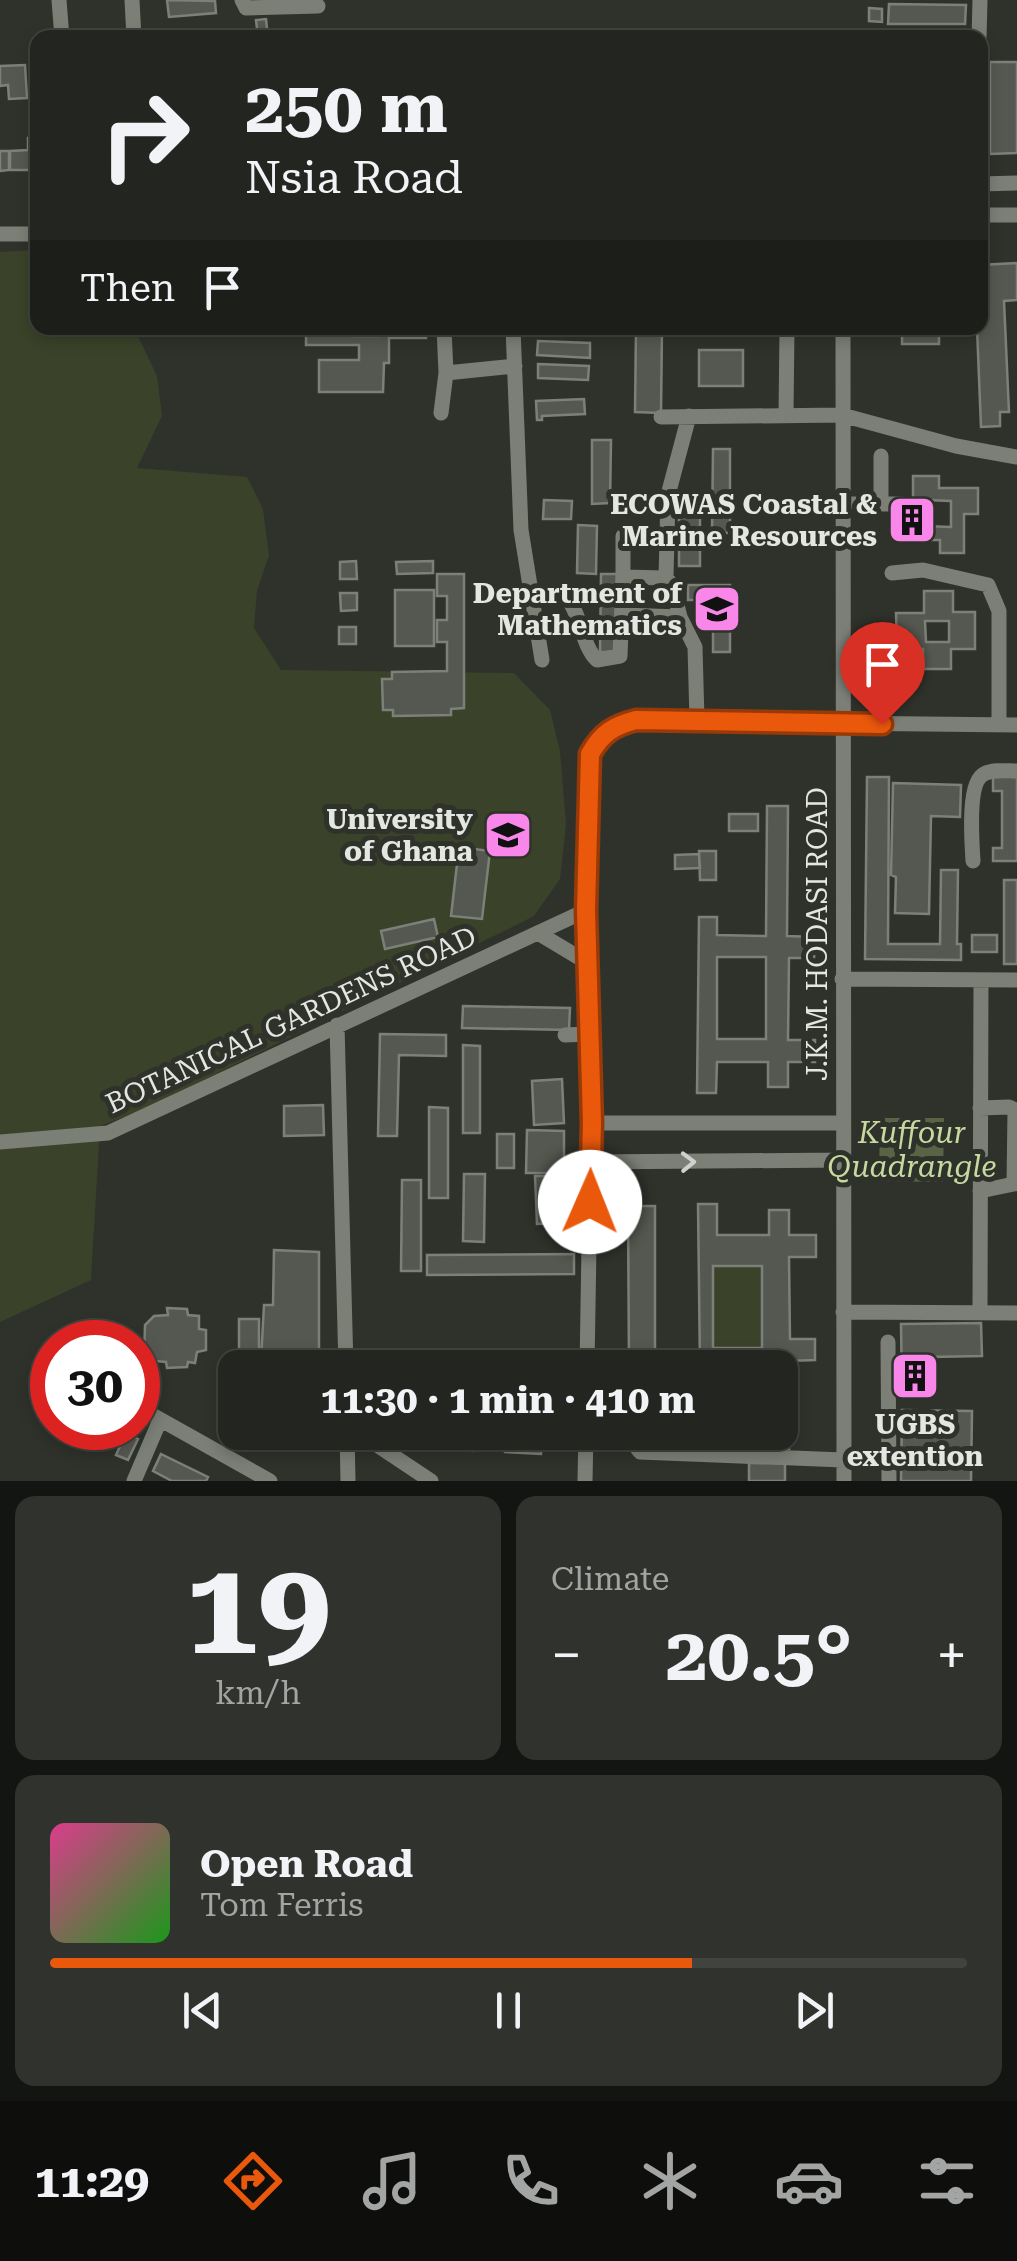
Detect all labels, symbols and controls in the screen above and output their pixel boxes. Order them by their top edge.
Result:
text: 250 m [245,67,448,149]
icon: right [80,70,210,200]
text: Nsia Road [245,151,463,204]
icon: arrive [195,260,250,315]
text: Then [80,266,175,310]
place label: ECOWAS Coastal & Marine Resources [610,488,877,553]
building icon: ECOWAS Coastal & Marine Resources [886,494,938,546]
place label: Department of Mathematics [473,577,683,642]
school or university icon: Department of Mathematics [691,583,743,635]
pin [840,622,925,725]
icon: arrive [855,637,910,692]
street label: J.K.M. HODASI ROAD [801,787,834,1081]
place label: University of Ghana [326,803,474,868]
school or university icon: University of Ghana [482,809,534,861]
street label: BOTANICAL GARDENS ROAD [101,920,481,1120]
water label: Kuffour Quadrangle [828,1115,996,1184]
position arrow [538,1150,642,1254]
one-way arrow [680,1151,696,1172]
speed limit sign: 30 [30,1320,160,1450]
building icon: UGBS extention [889,1350,941,1402]
text: 11:30 · 1 min · 410 m [321,1378,695,1422]
place label: UGBS extention [847,1408,984,1473]
text: 19 [185,1532,331,1685]
text: Climate [551,1560,669,1598]
text: 20.5° [666,1610,852,1698]
text: − [551,1623,582,1687]
text: + [936,1623,967,1687]
text: km/h [215,1674,301,1712]
text: Open Road [200,1842,413,1886]
text: Tom Ferris [200,1886,363,1924]
icon: previous [175,1983,230,2038]
icon: pause [481,1983,536,2038]
icon: next [787,1983,842,2038]
icon: directions [218,2146,288,2216]
icon: music [357,2146,427,2216]
icon: phone [496,2146,566,2216]
icon: climate [635,2146,705,2216]
icon: car [774,2146,844,2216]
icon: filters [912,2146,982,2216]
text: 11:29 [34,2155,149,2208]

